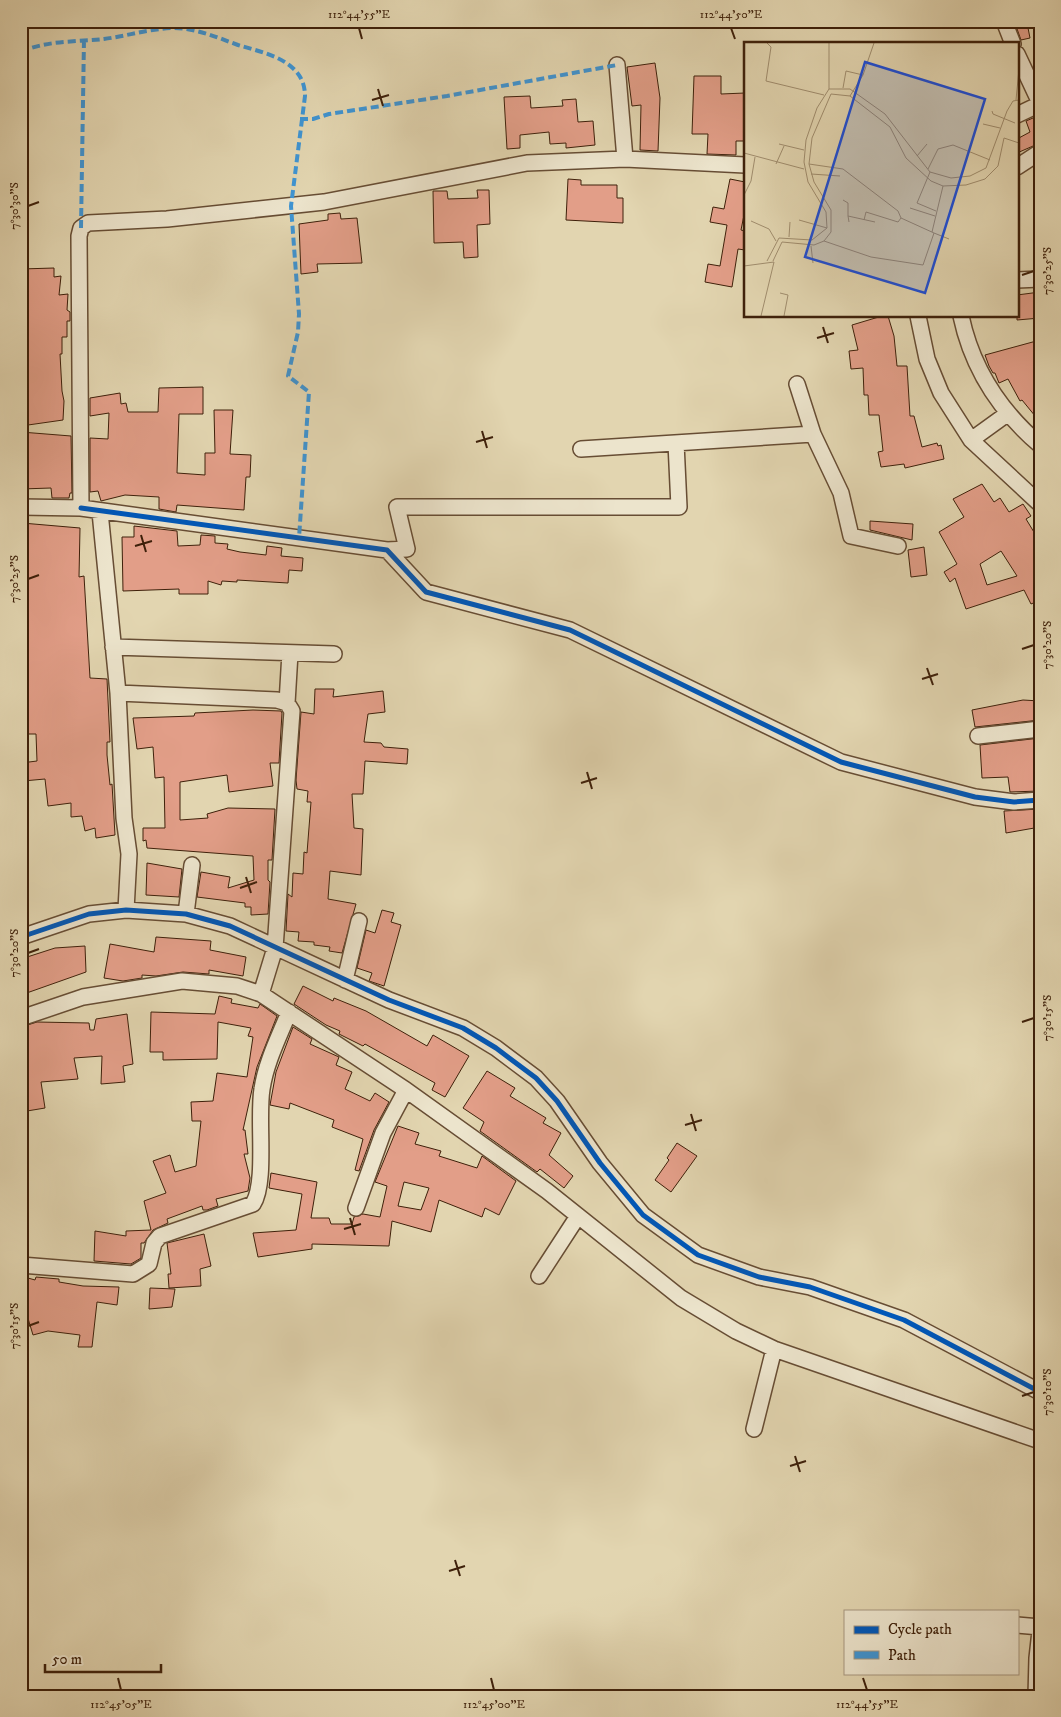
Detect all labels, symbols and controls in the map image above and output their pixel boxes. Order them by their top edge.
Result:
text: 112°44'55"E [328,7,390,22]
text: 112°44'50"E [700,7,763,22]
inset map [744,42,1018,318]
text: 7°30'30"S [7,182,22,230]
text: 7°30'25"S [1040,247,1055,295]
text: 7°30'25"S [7,555,22,603]
text: 7°30'20"S [1040,621,1055,669]
text: 7°30'20"S [7,929,22,977]
text: 7°30'15"S [1040,995,1055,1041]
text: 7°30'15"S [7,1303,22,1349]
text: 7°30'10"S [1040,1368,1055,1416]
legend [844,1610,1018,1674]
text: Cycle path [888,1620,952,1639]
scale bar [45,1642,161,1674]
text: Path [888,1646,916,1665]
text: 50 m [52,1650,82,1669]
text: 112°45'05"E [90,1697,152,1712]
text: 112°45'00"E [463,1697,525,1712]
text: 112°44'55"E [836,1697,898,1712]

